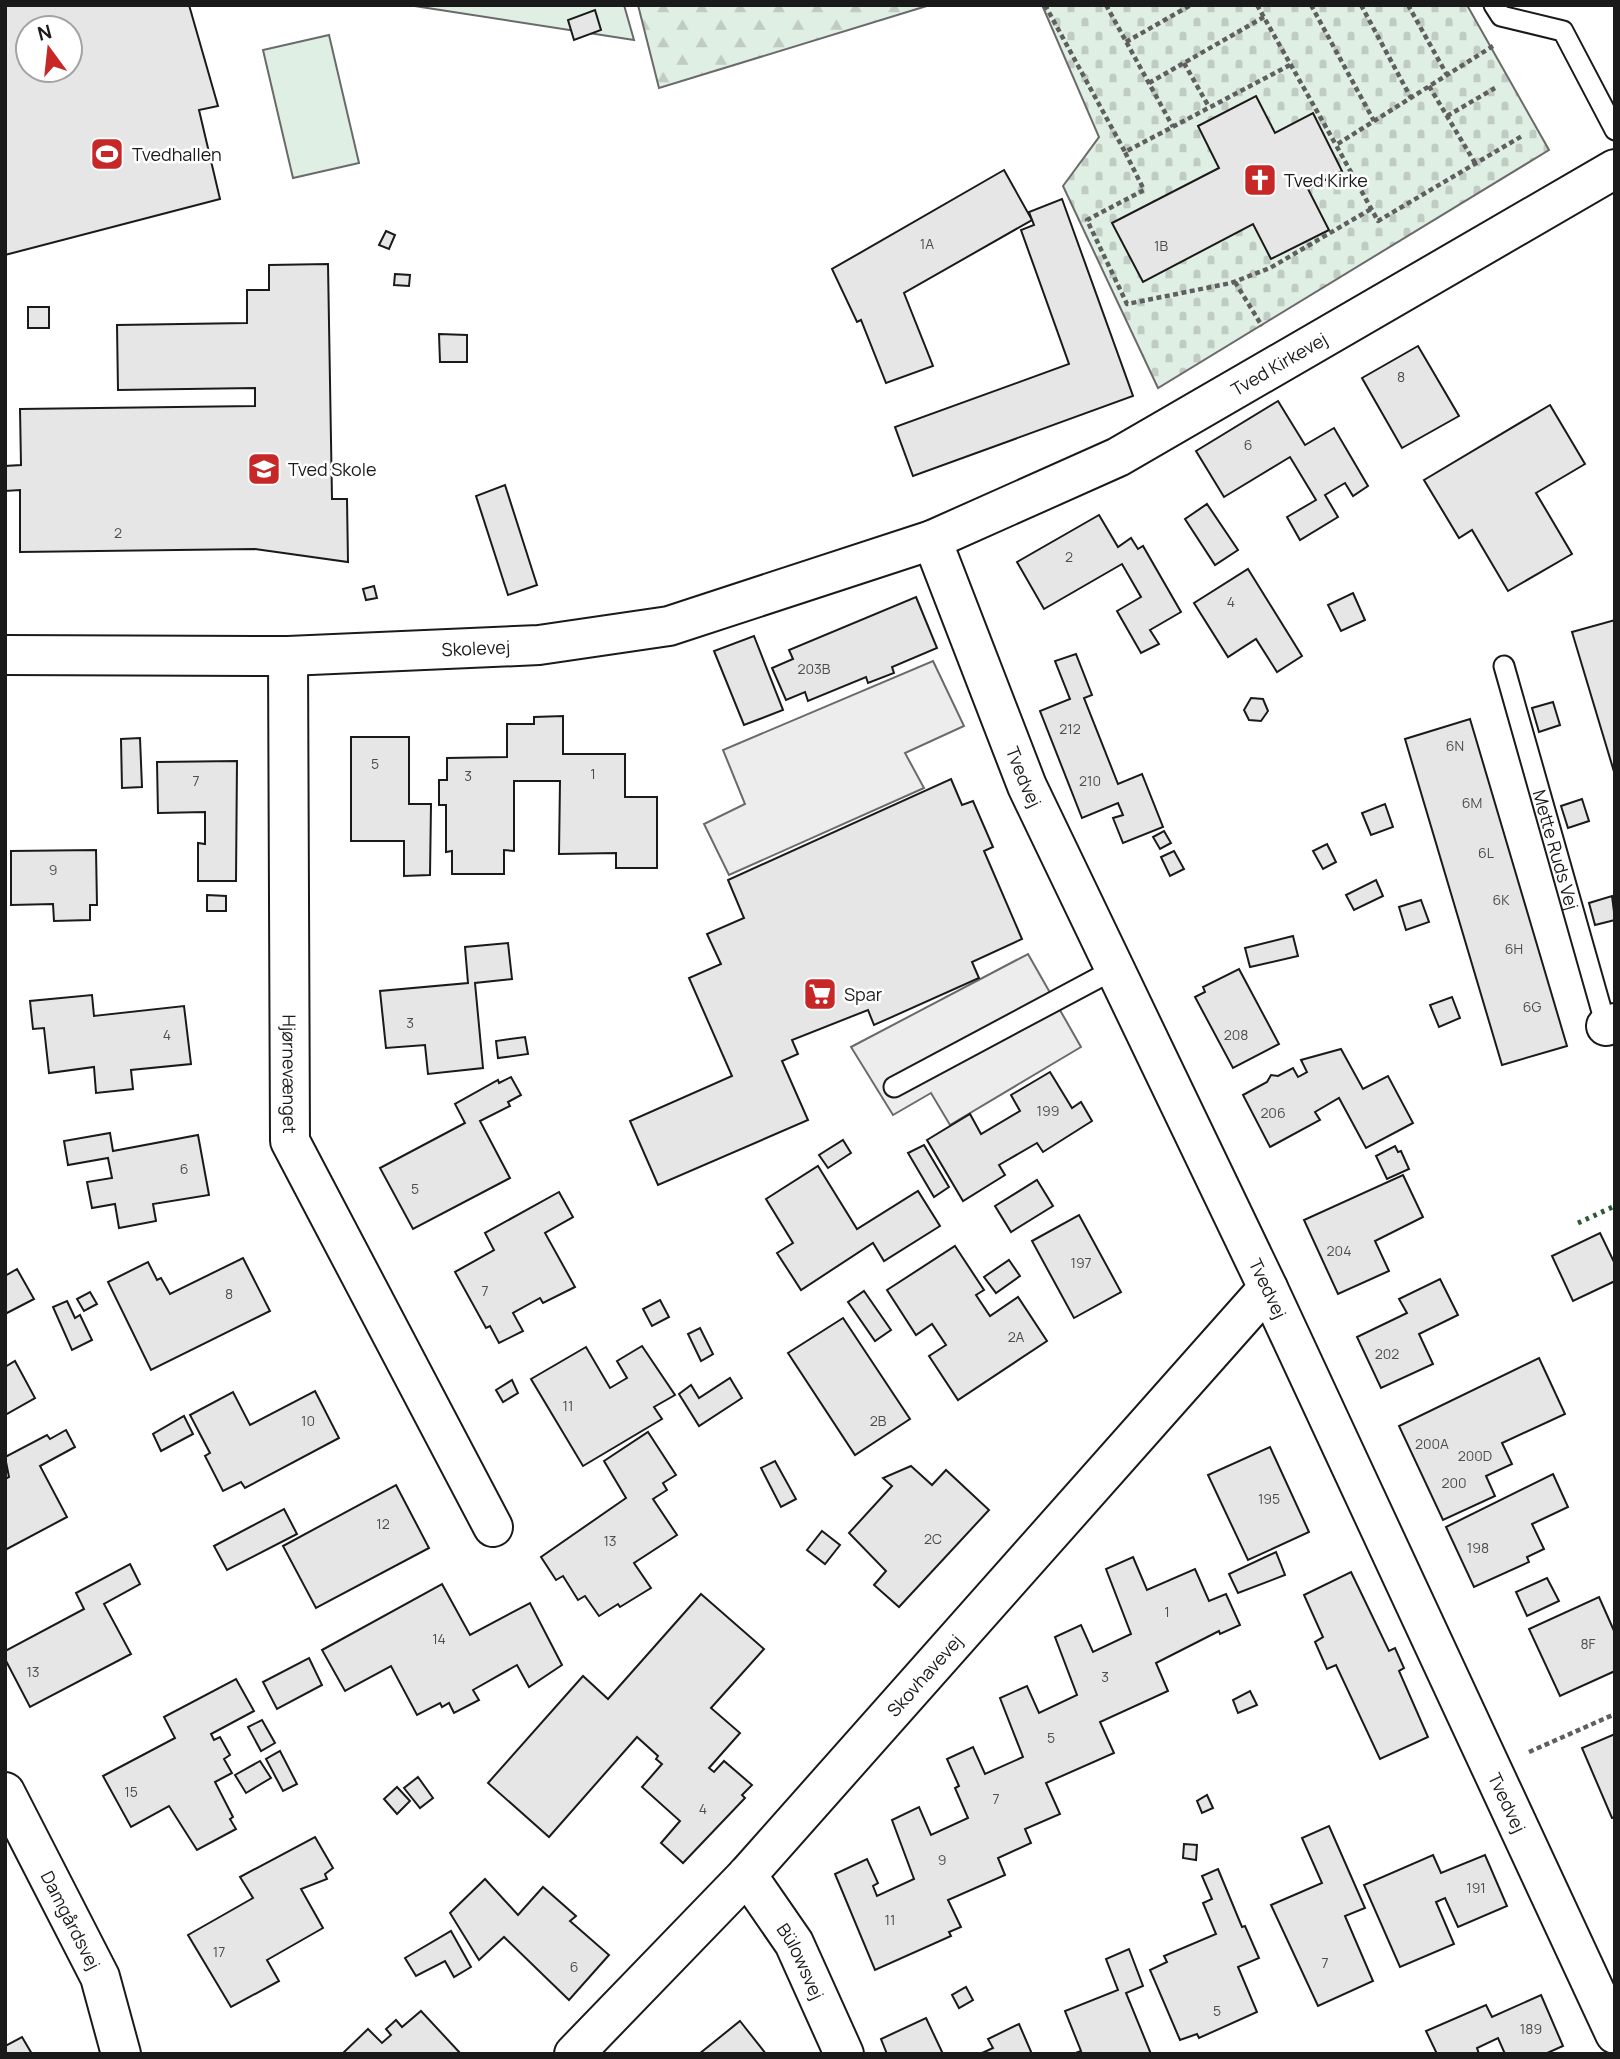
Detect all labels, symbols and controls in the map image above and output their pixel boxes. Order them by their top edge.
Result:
north arrow [14,14,84,84]
text: N [35,18,55,47]
sports icon: Tvedhallen [88,135,126,173]
place label: Tvedhallen [132,142,222,166]
church icon: Tved Kirke [1241,161,1279,199]
place label: Tved Kirke [1284,168,1368,192]
house number: 1A [920,234,934,253]
house number: 1B [1154,236,1168,255]
street label: Tved Kirkevej [1226,326,1331,401]
house number: 8 [1397,367,1405,386]
house number: 6 [1244,435,1252,454]
school or university icon: Tved Skole [245,450,283,488]
place label: Tved Skole [288,457,376,481]
house number: 2 [114,523,122,542]
house number: 2 [1065,547,1073,566]
house number: 4 [1227,592,1235,611]
street label: Skolevej [441,634,511,661]
house number: 203B [798,659,831,678]
house number: 212 [1059,719,1081,738]
house number: 6N [1446,736,1464,755]
street label: Tvedvej [1001,743,1047,811]
house number: 5 [371,754,379,773]
house number: 1 [590,764,596,783]
house number: 3 [464,766,472,785]
house number: 7 [192,771,200,790]
house number: 210 [1079,771,1101,790]
street label: Mette Ruds Vej [1528,787,1584,913]
house number: 6M [1462,793,1482,812]
house number: 6L [1478,843,1494,862]
house number: 9 [49,860,57,879]
house number: 6K [1493,890,1510,909]
house number: 6H [1505,939,1523,958]
supermarket icon: Spar [801,975,839,1013]
place label: Spar [844,982,883,1006]
house number: 6G [1523,997,1541,1016]
house number: 3 [406,1013,414,1032]
street label: Hjørnevænget [277,1014,302,1134]
house number: 4 [163,1025,171,1044]
house number: 208 [1224,1025,1248,1044]
house number: 199 [1037,1101,1059,1120]
house number: 206 [1260,1103,1286,1122]
house number: 6 [180,1159,188,1178]
house number: 5 [411,1179,419,1198]
house number: 204 [1327,1241,1351,1260]
house number: 197 [1071,1253,1092,1272]
street label: Tvedvej [1244,1255,1292,1322]
house number: 7 [481,1281,489,1300]
house number: 8 [225,1284,233,1303]
house number: 2A [1008,1327,1024,1346]
house number: 202 [1375,1344,1399,1363]
house number: 11 [563,1396,573,1415]
house number: 10 [301,1411,315,1430]
house number: 2B [870,1411,887,1430]
house number: 200A [1415,1434,1449,1453]
house number: 200D [1458,1446,1492,1465]
house number: 200 [1441,1473,1467,1492]
house number: 195 [1258,1489,1280,1508]
house number: 12 [376,1514,390,1533]
house number: 2C [924,1529,942,1548]
house number: 13 [603,1531,617,1550]
house number: 198 [1467,1538,1489,1557]
house number: 1 [1164,1602,1170,1621]
house number: 14 [432,1629,446,1648]
street label: Skovhavevej [881,1629,967,1722]
house number: 8F [1580,1634,1596,1653]
house number: 13 [26,1662,40,1681]
house number: 3 [1101,1667,1109,1686]
house number: 5 [1047,1728,1055,1747]
street label: Tvedvej [1483,1769,1532,1836]
house number: 15 [124,1782,138,1801]
house number: 7 [992,1789,1000,1808]
house number: 4 [699,1799,707,1818]
house number: 9 [938,1850,946,1869]
street label: Damgårdsvej [35,1867,106,1974]
house number: 191 [1466,1878,1486,1897]
house number: 11 [885,1910,895,1929]
street label: Bülowsvej [772,1918,830,2003]
house number: 17 [213,1942,225,1961]
house number: 7 [1321,1953,1329,1972]
house number: 6 [570,1957,578,1976]
house number: 5 [1213,2001,1221,2020]
house number: 189 [1520,2019,1542,2038]

